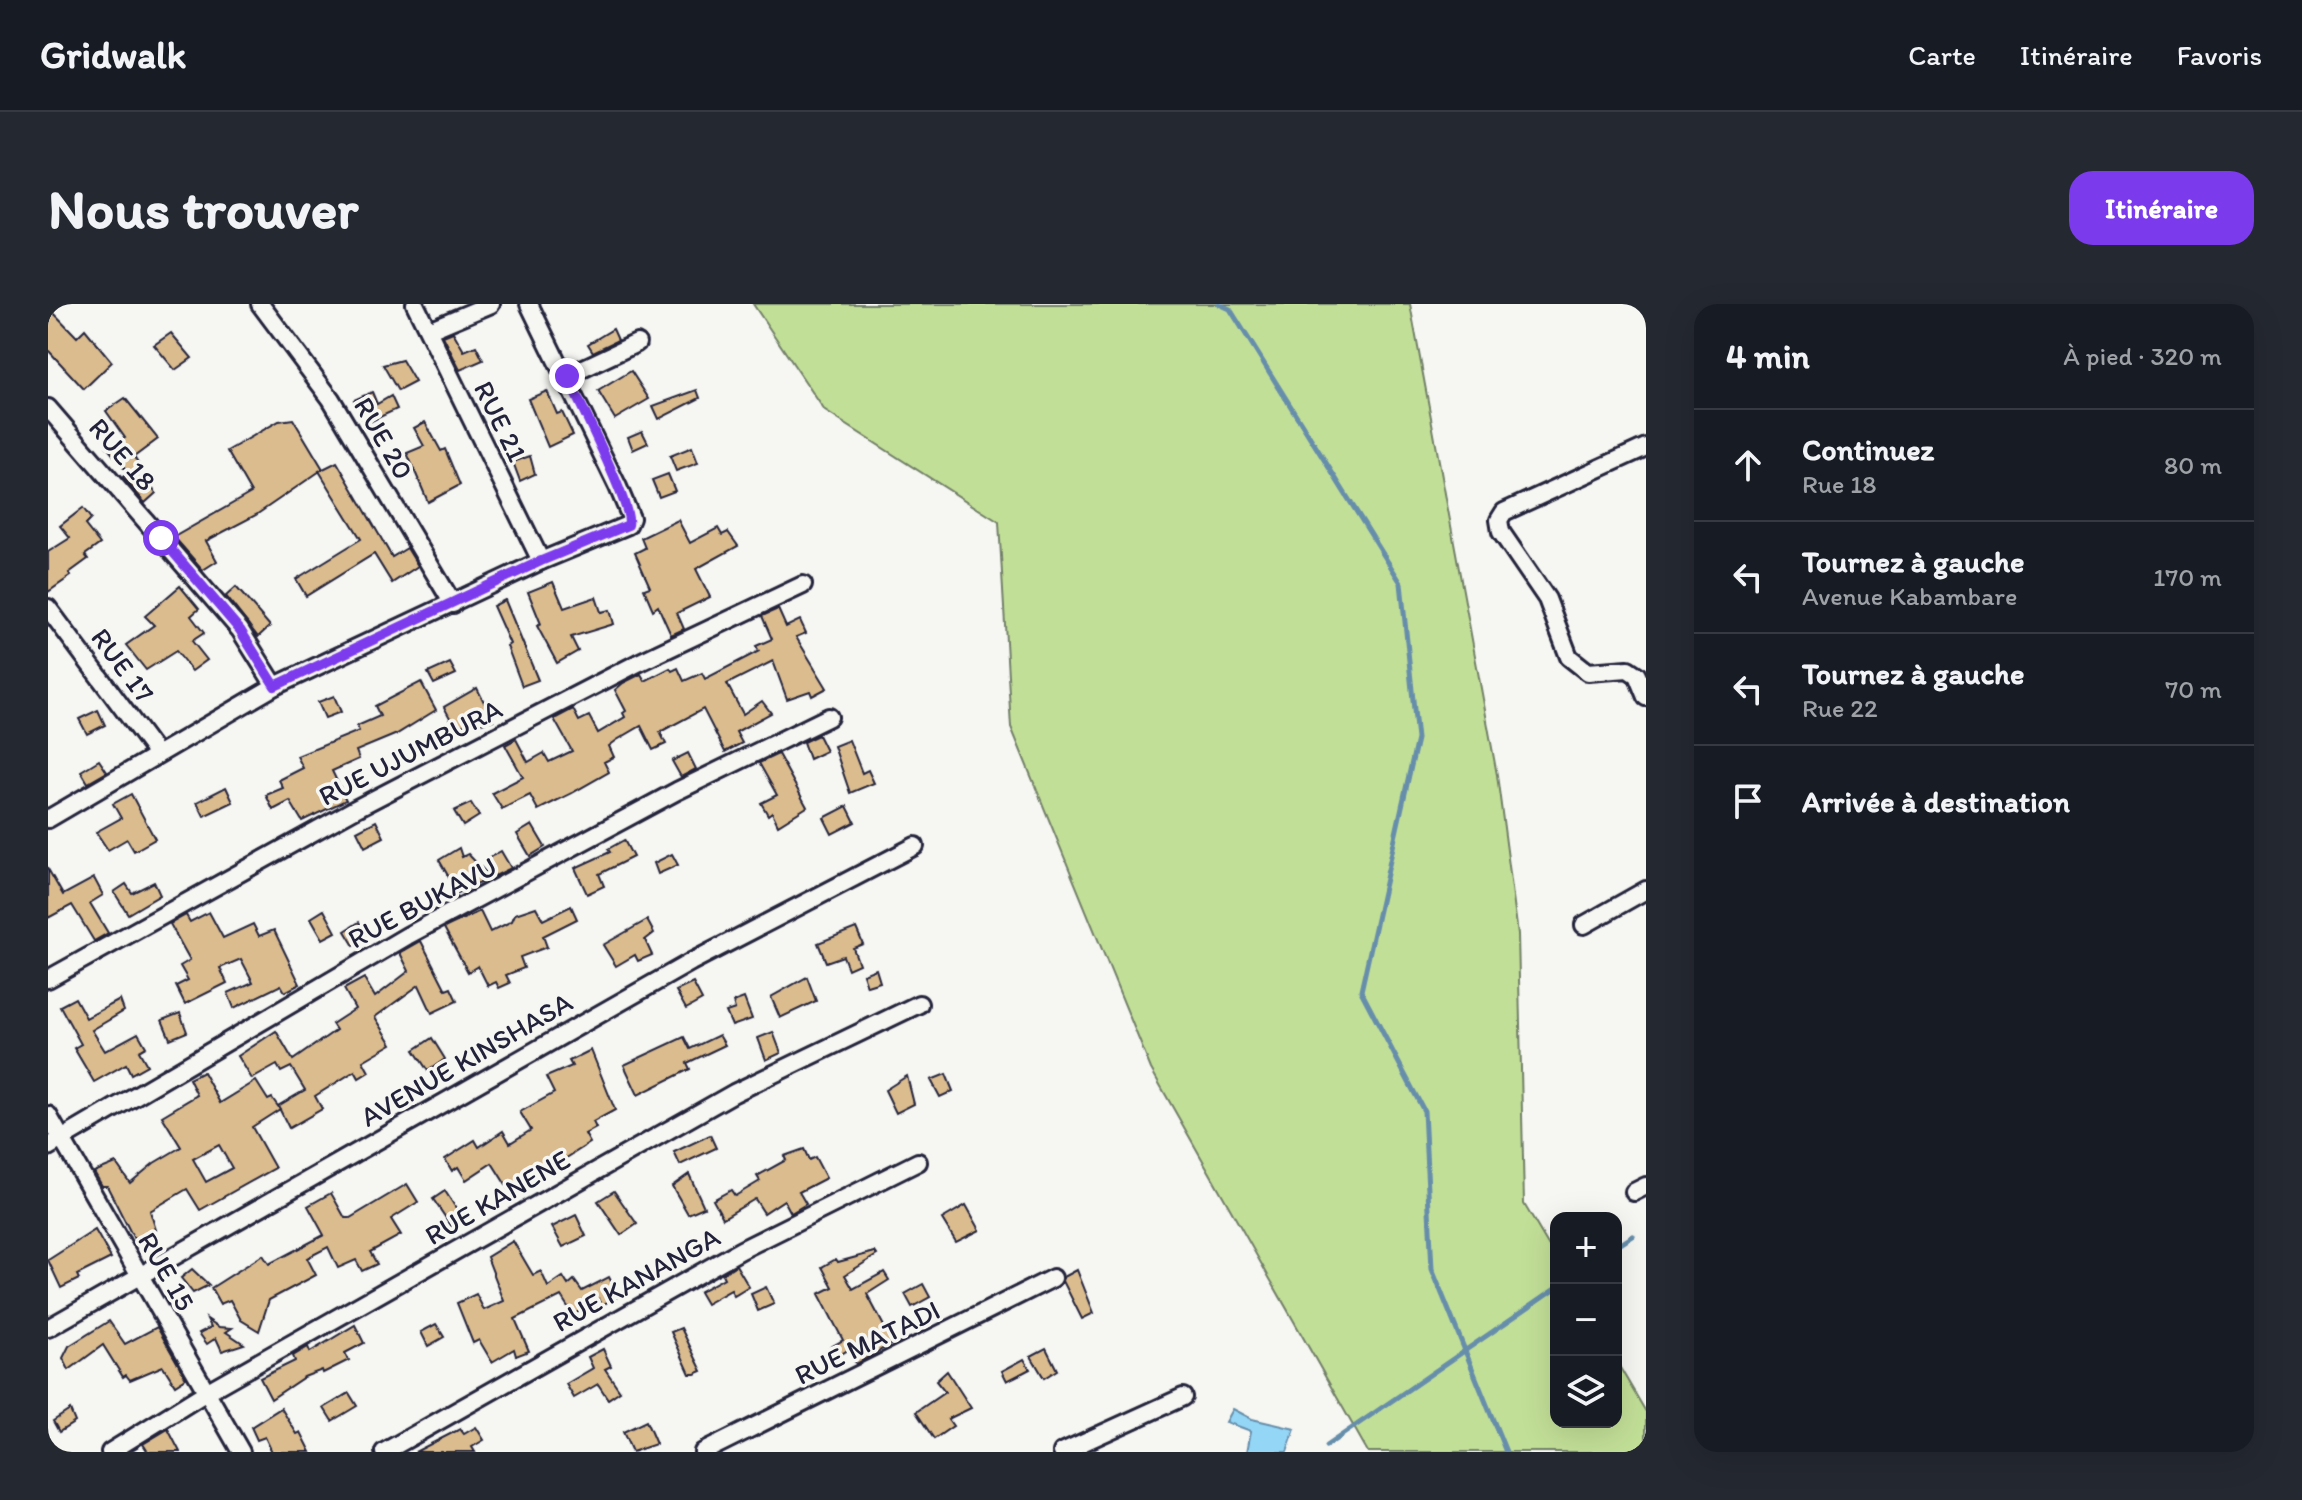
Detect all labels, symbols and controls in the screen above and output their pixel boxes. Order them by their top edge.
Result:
text: Gridwalk [40,32,186,78]
text: Carte [1908,38,1976,72]
text: Itinéraire [2020,38,2133,72]
text: Favoris [2177,38,2262,72]
button: Itinéraire [2069,171,2254,245]
text: Nous trouver [48,175,358,242]
text: 4 min [1726,336,1810,377]
text: À pied · 320 m [2063,340,2222,372]
route end [549,358,585,394]
street label: RUE 21 [467,375,535,467]
street label: RUE 20 [347,391,421,485]
street label: RUE 18 [82,410,164,498]
text: Continuez [1802,431,1934,468]
icon: ahead [1726,443,1770,487]
text: 80 m [2164,449,2222,481]
text: Rue 18 [1802,468,1877,500]
route start [143,520,179,556]
text: Tournez à gauche [1802,543,2024,580]
icon: left [1726,555,1770,599]
text: 170 m [2153,561,2222,593]
text: Avenue Kabambare [1802,580,2017,612]
street label: RUE 17 [84,621,162,709]
text: Tournez à gauche [1802,655,2024,692]
icon: left [1726,667,1770,711]
text: 70 m [2165,673,2222,705]
street label: RUE UJUMBURA [313,691,507,813]
text: Rue 22 [1802,692,1878,724]
icon: arrive [1726,779,1770,823]
text: Arrivée à destination [1802,783,2070,820]
street label: RUE BUKAVU [342,849,502,955]
street label: AVENUE KINSHASA [354,984,578,1133]
street label: RUE KANENE [418,1142,576,1252]
map controls [1550,1212,1622,1428]
button: + [1550,1212,1622,1284]
street label: RUE KANANGA [546,1219,726,1339]
street label: RUE 15 [131,1226,203,1316]
button: − [1550,1284,1622,1356]
street label: RUE MATADI [789,1292,945,1392]
button: layers [1550,1356,1622,1428]

